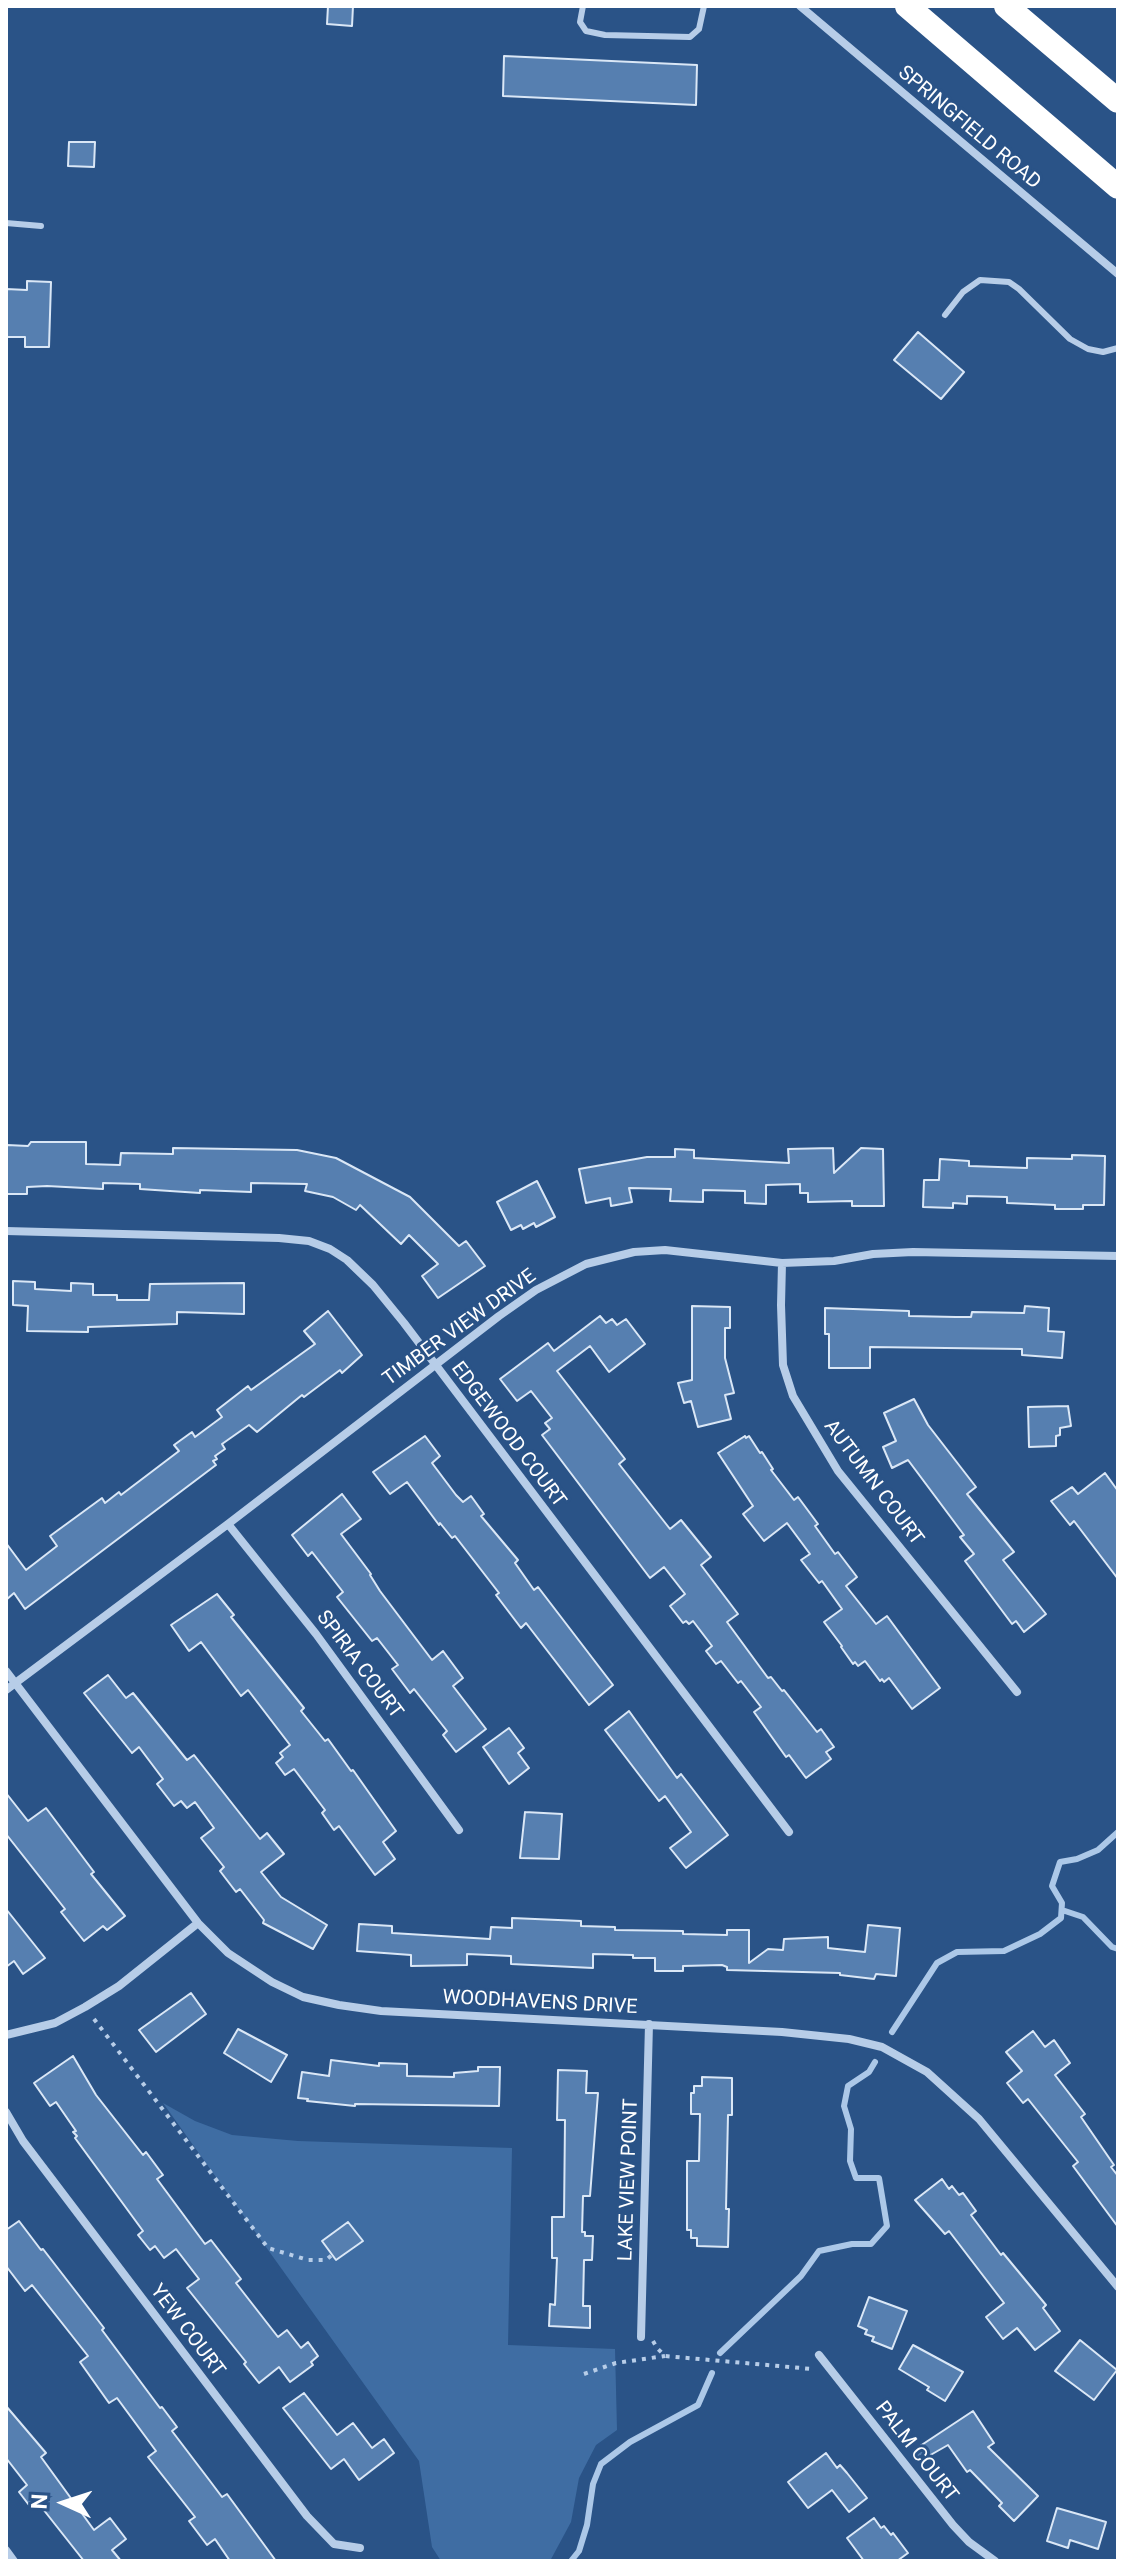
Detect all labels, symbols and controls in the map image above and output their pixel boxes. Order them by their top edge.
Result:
street label: SPRINGFIELD ROAD [893,61,1045,195]
street label: TIMBER VIEW DRIVE [379,1264,541,1392]
street label: EDGEWOOD COURT [445,1357,571,1513]
street label: AUTUMN COURT [818,1416,928,1550]
street label: SPIRIA COURT [311,1606,407,1724]
street label: WOODHAVENS DRIVE [442,1986,638,2020]
street label: LAKE VIEW POINT [614,2098,644,2262]
street label: YEW COURT [145,2280,229,2382]
street label: PALM COURT [869,2397,963,2507]
north arrow [24,2463,104,2543]
text: N [27,2493,52,2510]

